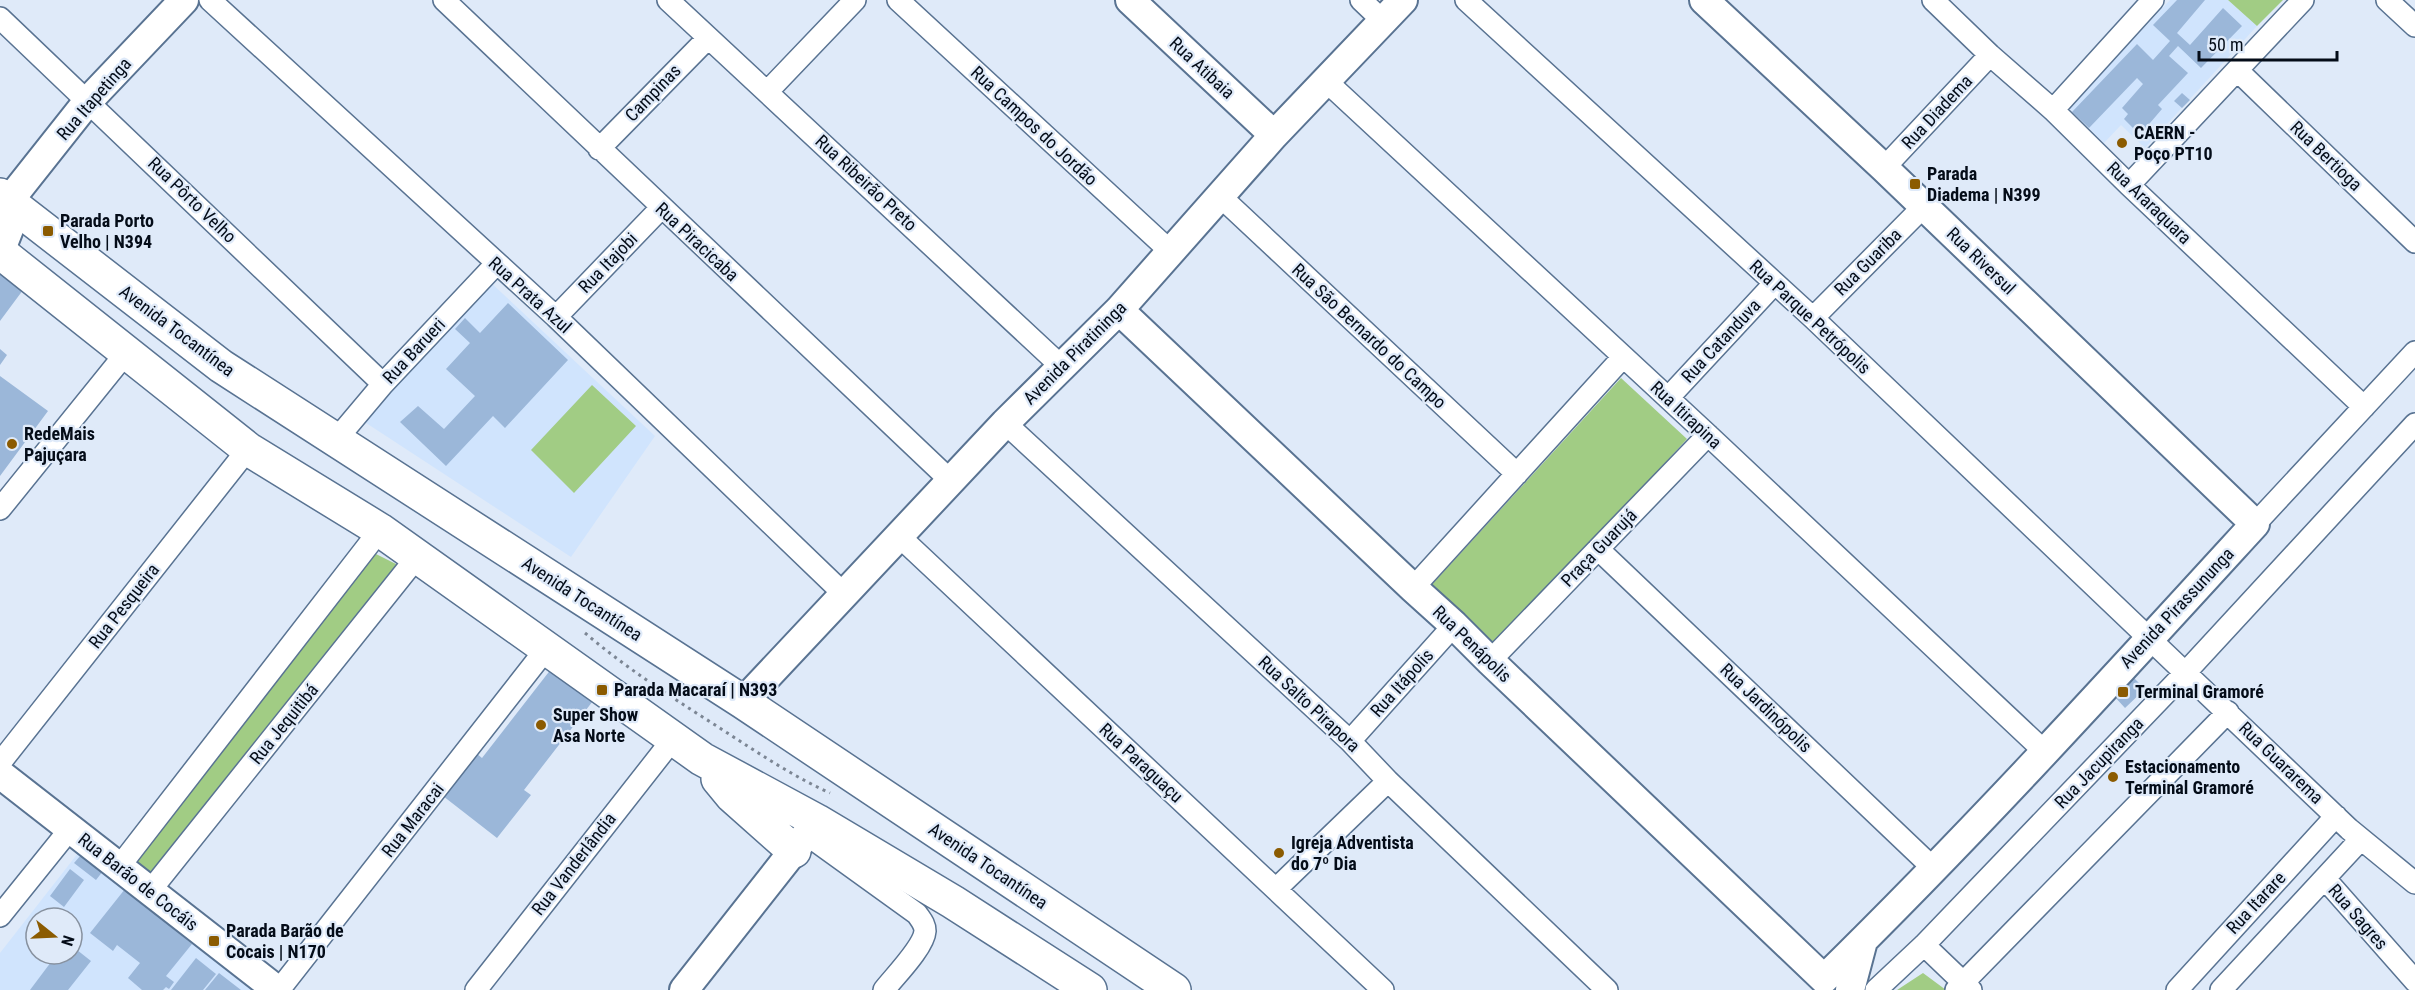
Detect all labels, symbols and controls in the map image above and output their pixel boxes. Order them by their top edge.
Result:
scale bar [2199,24,2337,62]
street label: Rua Atibaia [1166,32,1239,103]
text: 50 m [2208,34,2243,55]
street label: Rua Itapetinga [52,53,135,144]
street label: Campinas [620,60,685,125]
street label: Rua Campos do Jordão [967,62,1102,190]
street label: Rua Diadema [1897,70,1976,153]
street label: Rua Bertioga [2286,116,2366,195]
place label: CAERN - Poço PT10 [2134,122,2213,164]
street label: Rua Ribeirão Preto [811,130,921,235]
marker: CAERN - Poço PT10 [2115,136,2129,150]
street label: Rua Pôrto Velho [144,152,241,247]
street label: Rua Araraquara [2103,157,2196,248]
place label: Parada Diadema | N399 [1927,163,2041,205]
marker: Parada Diadema | N399 [1908,177,1922,191]
street label: Rua Piracicaba [652,198,743,285]
place label: Parada Porto Velho | N394 [60,210,154,252]
street label: Rua Riversul [1943,223,2020,298]
marker: Parada Porto Velho | N394 [41,224,55,238]
street label: Rua Guariba [1830,224,1906,300]
street label: Rua Itajobi [574,228,641,297]
street label: Rua Prata Azul [485,252,576,337]
street label: Rua Parque Petrópolis [1746,255,1875,378]
street label: Rua São Bernardo do Campo [1288,259,1451,413]
street label: Avenida Tocantínea [116,280,239,381]
street label: Rua Catanduva [1677,295,1765,387]
street label: Avenida Piratininga [1019,297,1130,408]
street label: Rua Barueri [378,314,449,388]
street label: Rua Itirapina [1647,377,1726,453]
place label: RedeMais Pajuçara [24,423,95,465]
marker: RedeMais Pajuçara [5,437,19,451]
street label: Praça Guarujá [1556,505,1641,591]
street label: Avenida Pirassununga [2115,543,2238,672]
street label: Avenida Tocantínea [518,552,646,645]
street label: Rua Pesqueira [84,559,163,652]
street label: Rua Penápolis [1429,601,1516,686]
street label: Rua Itápolis [1366,644,1437,721]
street label: Rua Salto Pirapora [1254,651,1364,756]
street label: Rua Jardinópolis [1716,659,1816,756]
street label: Rua Jequitibá [245,679,322,768]
place label: Parada Macaraí | N393 [614,679,777,700]
place label: Terminal Gramoré [2135,681,2264,702]
marker: Parada Macaraí | N393 [595,683,609,697]
marker: Terminal Gramoré [2116,685,2130,699]
place label: Super Show Asa Norte [553,704,639,746]
street label: Rua Jacupiranga [2050,713,2147,813]
street label: Rua Guararema [2235,717,2328,808]
marker: Super Show Asa Norte [534,718,548,732]
street label: Rua Paraguaçu [1095,719,1187,807]
place label: Estacionamento Terminal Gramoré [2125,756,2254,798]
marker: Estacionamento Terminal Gramoré [2106,770,2120,784]
street label: Rua Maracai [377,779,448,861]
street label: Rua Vanderlândia [527,808,620,919]
street label: Avenida Tocantínea [925,818,1052,913]
street label: Rua Barão de Cocáis [74,828,202,935]
place label: Igreja Adventista do 7º Dia [1291,832,1414,874]
marker: Igreja Adventista do 7º Dia [1272,846,1286,860]
street label: Rua Itarare [2222,867,2290,938]
street label: Rua Sagres [2324,880,2392,954]
north arrow [24,906,84,966]
place label: Parada Barão de Cocais | N170 [226,920,344,962]
text: N [57,933,78,948]
marker: Parada Barão de Cocais | N170 [207,934,221,948]

